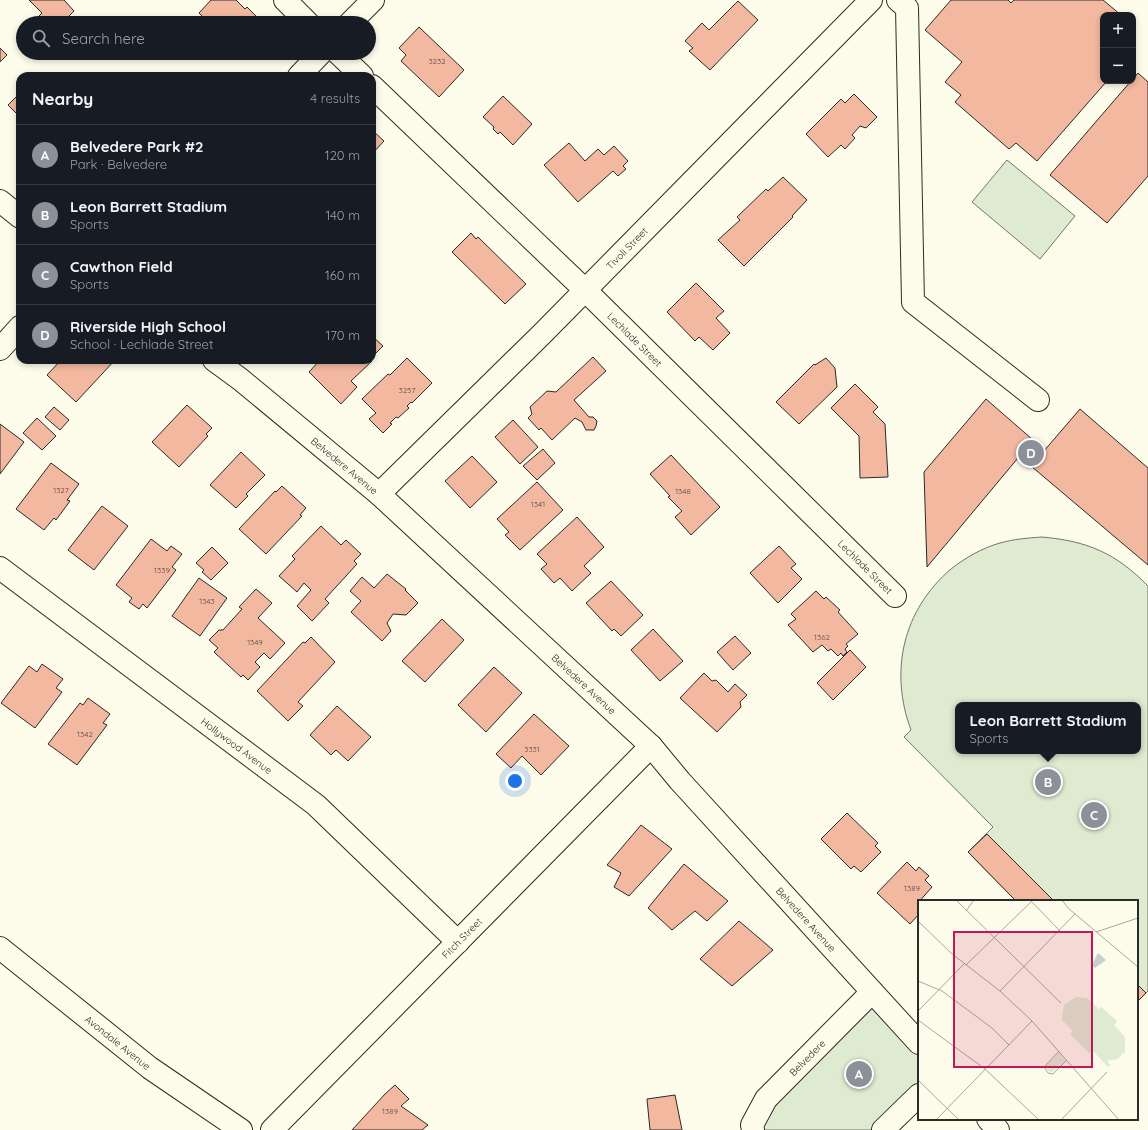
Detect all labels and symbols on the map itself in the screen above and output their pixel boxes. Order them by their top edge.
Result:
house number: 3232 [428,56,446,66]
street label: Tivoli Street [603,224,651,272]
street label: Lechlade Street [604,310,665,370]
house number: 3257 [398,385,416,395]
street label: Belvedere Avenue [308,434,381,498]
pin: D [1018,438,1044,468]
house number: 1327 [53,485,69,495]
house number: 1348 [675,486,691,496]
house number: 1341 [531,499,545,509]
street label: Lechlade Street [835,537,896,598]
house number: 1339 [154,565,170,575]
house number: 1343 [199,596,215,606]
house number: 1362 [814,632,831,642]
house number: 1349 [247,637,263,647]
street label: Belvedere Avenue [549,651,619,717]
street label: Hollywood Avenue [198,715,275,777]
house number: 1342 [77,729,93,739]
house number: 3331 [524,744,540,754]
pin: B [1035,767,1061,797]
your location [505,771,525,791]
pin: C [1081,800,1107,830]
house number: 1389 [904,883,921,893]
street label: Belvedere Avenue [773,885,839,955]
inset map [918,900,1138,1120]
street label: Fitch Street [439,915,485,961]
street label: Avondale Avenue [82,1013,153,1073]
street label: Belvedere [787,1037,829,1079]
pin: A [846,1059,872,1089]
house number: 1389 [382,1106,399,1116]

